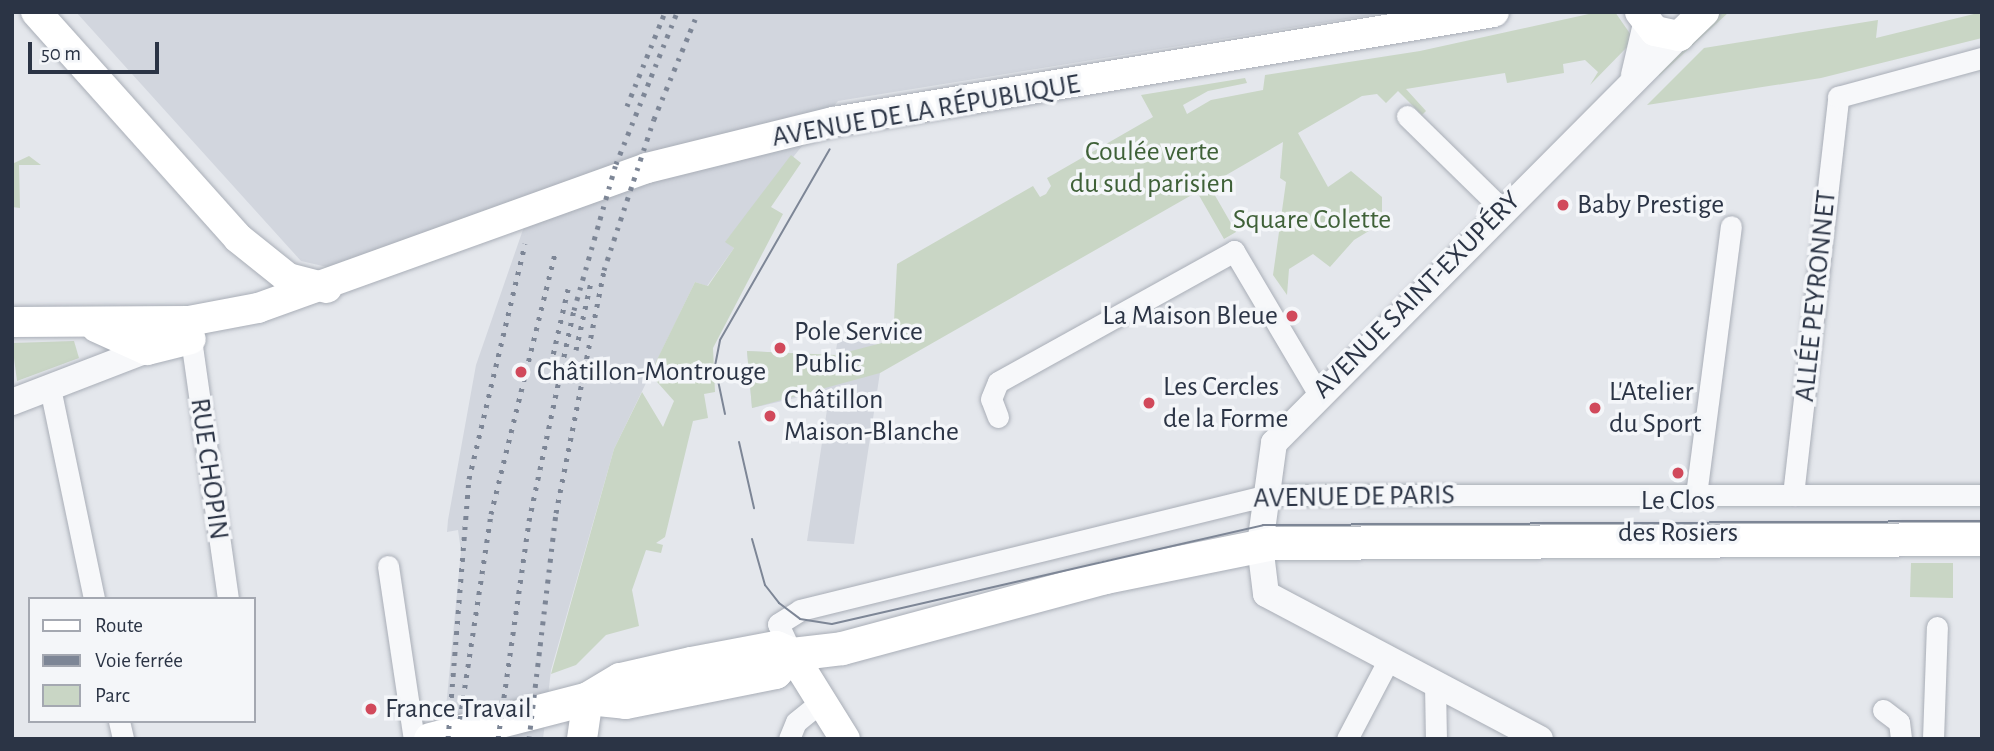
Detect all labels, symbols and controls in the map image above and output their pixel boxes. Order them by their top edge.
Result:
scale bar [32,28,163,72]
text: 50 m [41,43,81,64]
street label: AVENUE DE LA RÉPUBLIQUE [769,67,1083,155]
park label: Coulée verte du sud parisien [1070,135,1234,201]
street label: AVENUE SAINT-EXUPÉRY [1306,184,1528,406]
place label: Baby Prestige [1577,188,1724,222]
street label: ALLÉE PEYRONNET [1788,189,1844,403]
marker: Baby Prestige [1555,197,1571,213]
park label: Square Colette [1233,203,1391,237]
place label: La Maison Bleue [1102,299,1278,333]
marker: La Maison Bleue [1284,308,1300,324]
place label: Pole Service Public [794,315,923,381]
marker: Pole Service Public [772,340,788,356]
place label: Châtillon-Montrouge [537,355,766,389]
marker: Châtillon-Montrouge [511,362,531,382]
place label: Les Cercles de la Forme [1163,370,1288,436]
place label: L'Atelier du Sport [1609,375,1701,441]
place label: Châtillon Maison-Blanche [784,383,959,449]
marker: Les Cercles de la Forme [1141,395,1157,411]
street label: RUE CHOPIN [182,396,236,542]
marker: L'Atelier du Sport [1587,400,1603,416]
marker: Châtillon Maison-Blanche [762,408,778,424]
marker: Le Clos des Rosiers [1670,465,1686,481]
street label: AVENUE DE PARIS [1253,478,1455,516]
place label: Le Clos des Rosiers [1618,484,1738,550]
legend [28,597,256,723]
text: Route [95,615,143,636]
text: Voie ferrée [95,650,183,671]
text: Parc [95,685,130,706]
place label: France Travail [385,692,532,726]
marker: France Travail [363,701,379,717]

